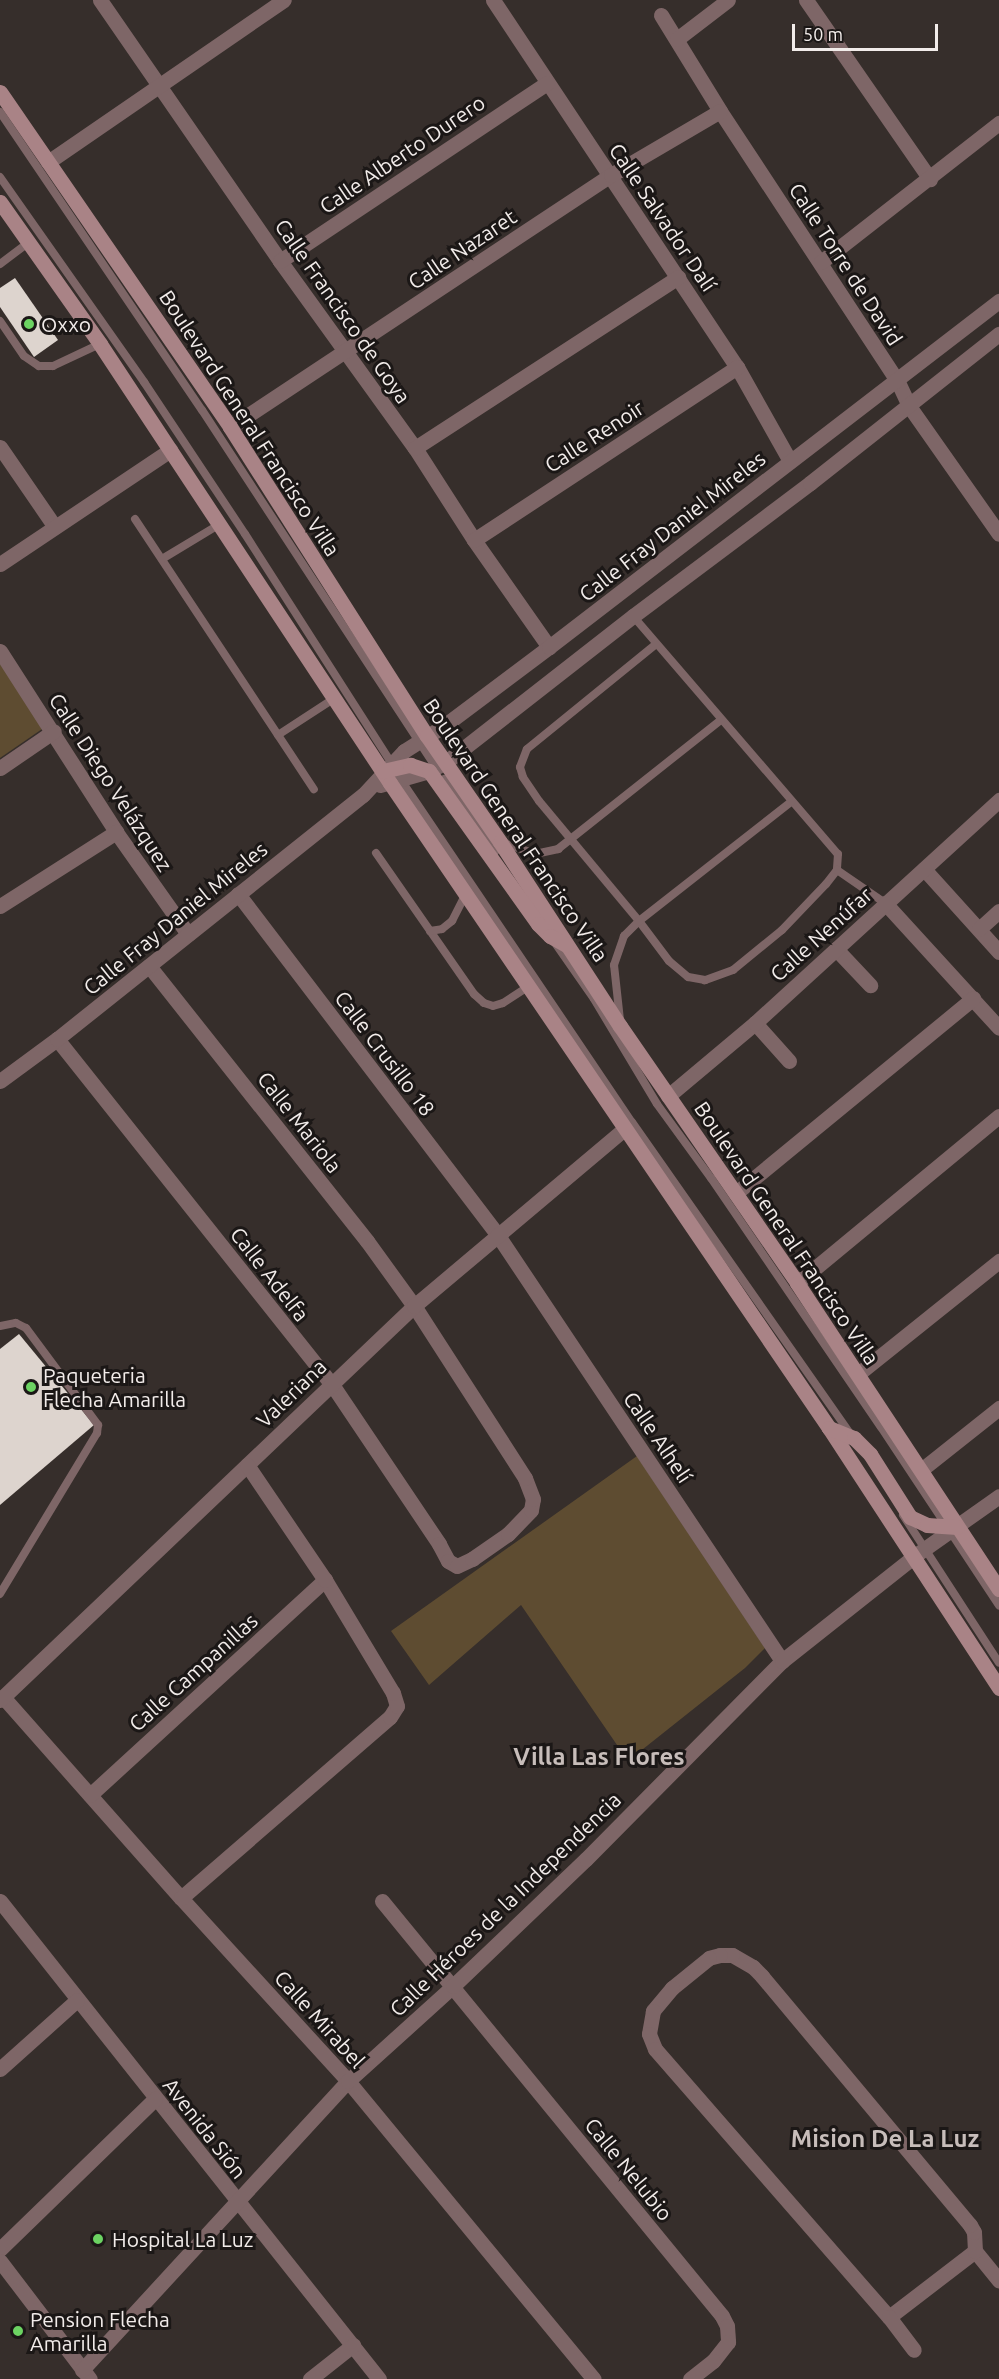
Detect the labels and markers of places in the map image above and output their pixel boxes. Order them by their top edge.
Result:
place label: Oxxo [41,311,91,337]
marker: Oxxo [22,317,36,331]
place label: Paqueteria Flecha Amarilla [43,1362,186,1412]
marker: Paqueteria Flecha Amarilla [24,1380,38,1394]
place label: Hospital La Luz [112,2226,253,2252]
marker: Hospital La Luz [89,2230,107,2248]
place label: Pension Flecha Amarilla [30,2306,170,2356]
marker: Pension Flecha Amarilla [11,2324,25,2338]

